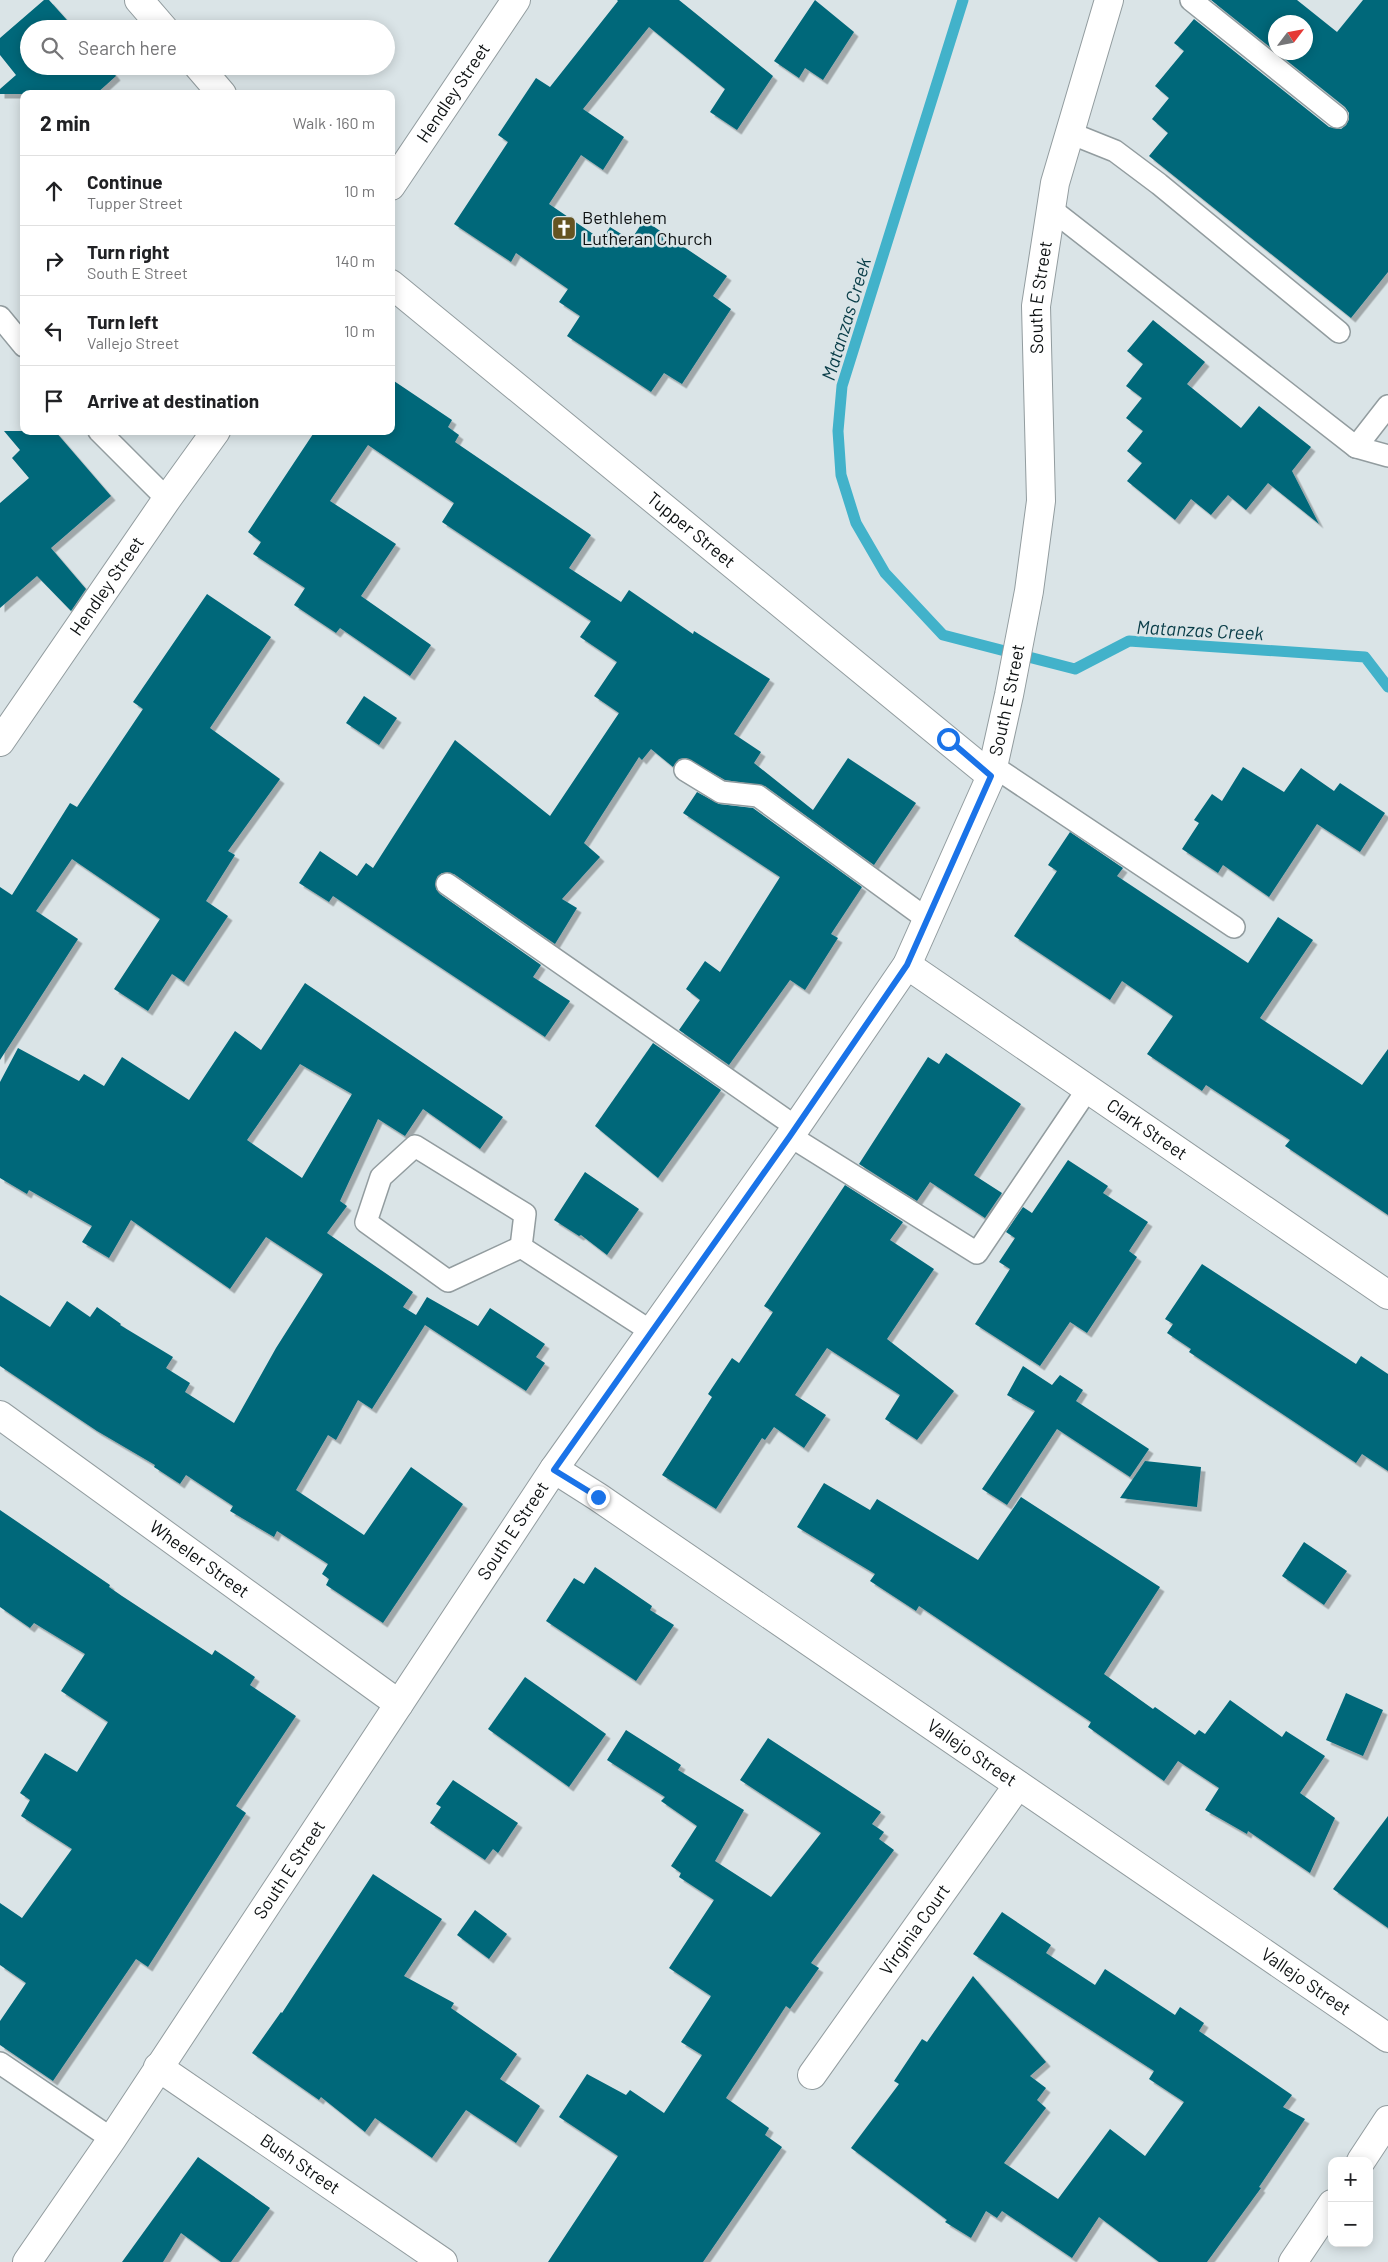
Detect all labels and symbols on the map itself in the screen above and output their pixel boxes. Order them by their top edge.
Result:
north arrow [1268,15,1313,60]
street label: Hendley Street [411,38,494,147]
place label: Bethlehem Lutheran Church [582,206,712,249]
church icon: Bethlehem Lutheran Church [551,215,577,241]
street label: South E Street [1024,239,1056,354]
water label: Matanzas Creek [816,254,875,383]
street label: Tupper Street [643,487,740,572]
street label: Hendley Street [64,532,148,639]
water label: Matanzas Creek [1136,615,1265,644]
street label: South E Street [984,642,1029,758]
route start [937,728,960,751]
street label: Clark Street [1103,1094,1192,1164]
street label: South E Street [472,1477,553,1584]
route end [587,1486,610,1509]
street label: Wheeler Street [146,1515,254,1602]
street label: Vallejo Street [923,1714,1021,1790]
street label: South E Street [248,1816,329,1923]
street label: Virginia Court [874,1879,954,1979]
street label: Vallejo Street [1257,1942,1355,2019]
street label: Bush Street [256,2128,345,2198]

